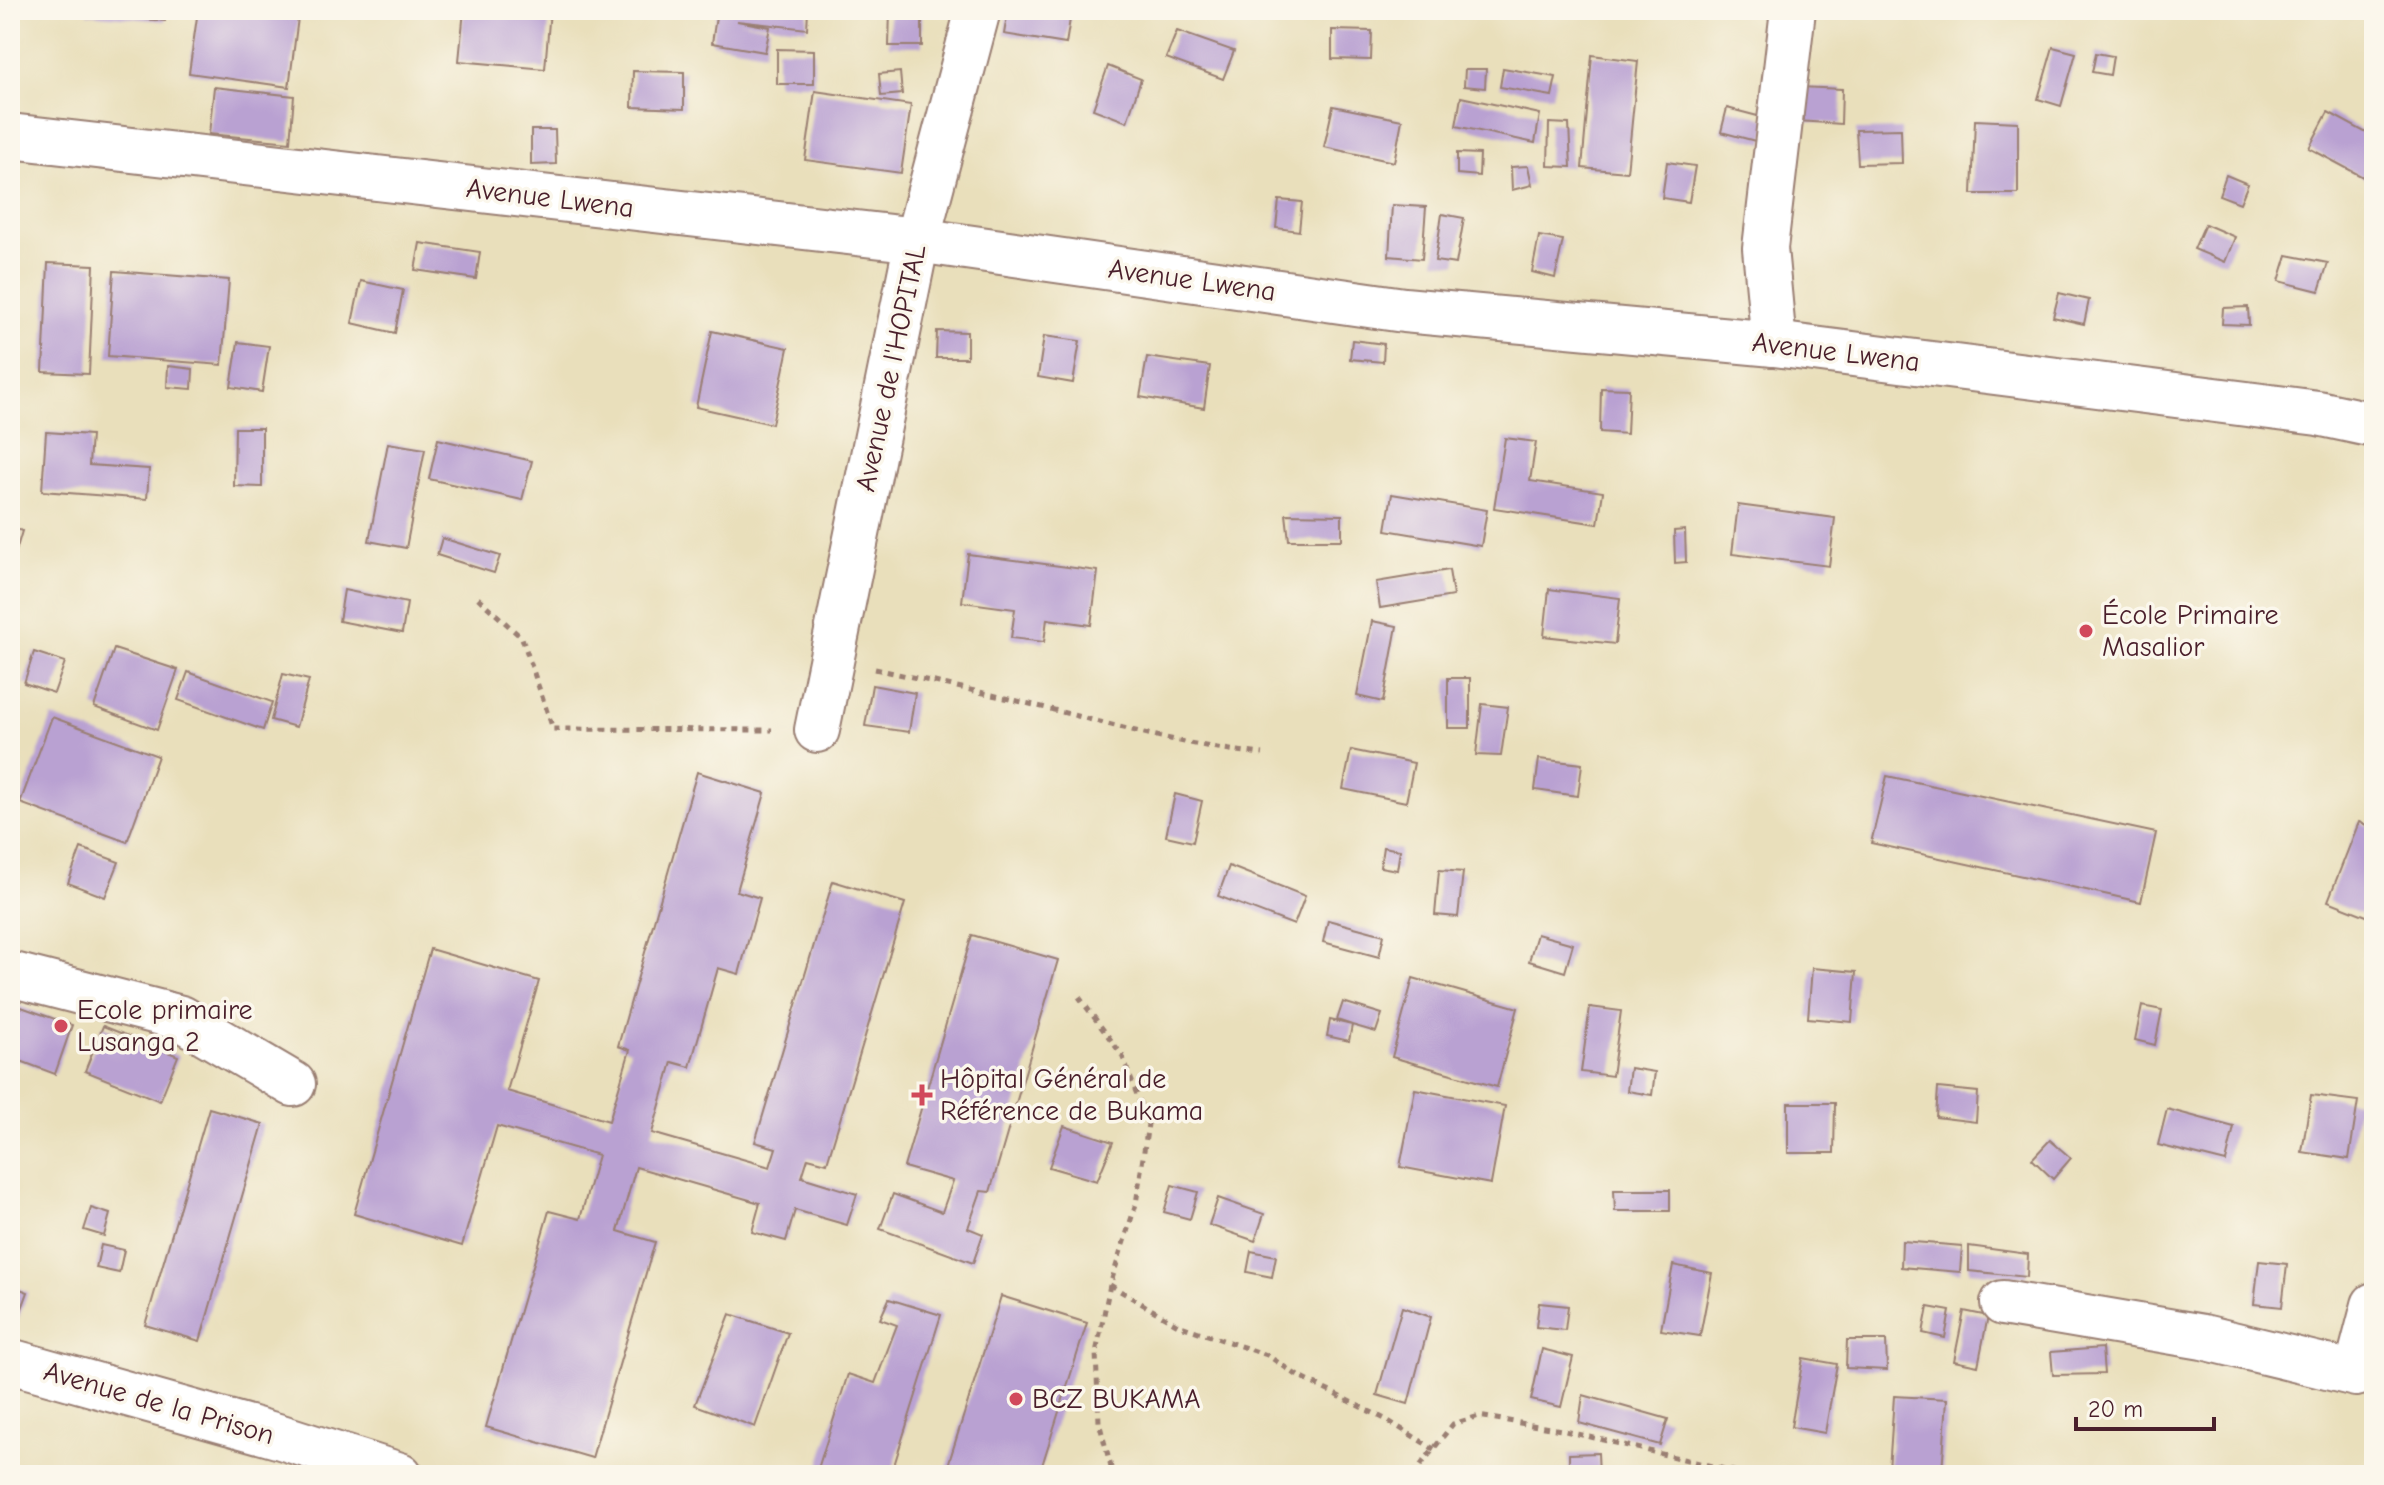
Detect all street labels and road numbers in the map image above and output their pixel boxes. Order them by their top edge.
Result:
street label: Avenue Lwena [464,172,636,224]
street label: Avenue de l'HOPITAL [849,242,933,494]
street label: Avenue Lwena [1106,252,1278,308]
street label: Avenue Lwena [1750,326,1922,378]
street label: Avenue de la Prison [40,1355,278,1451]

